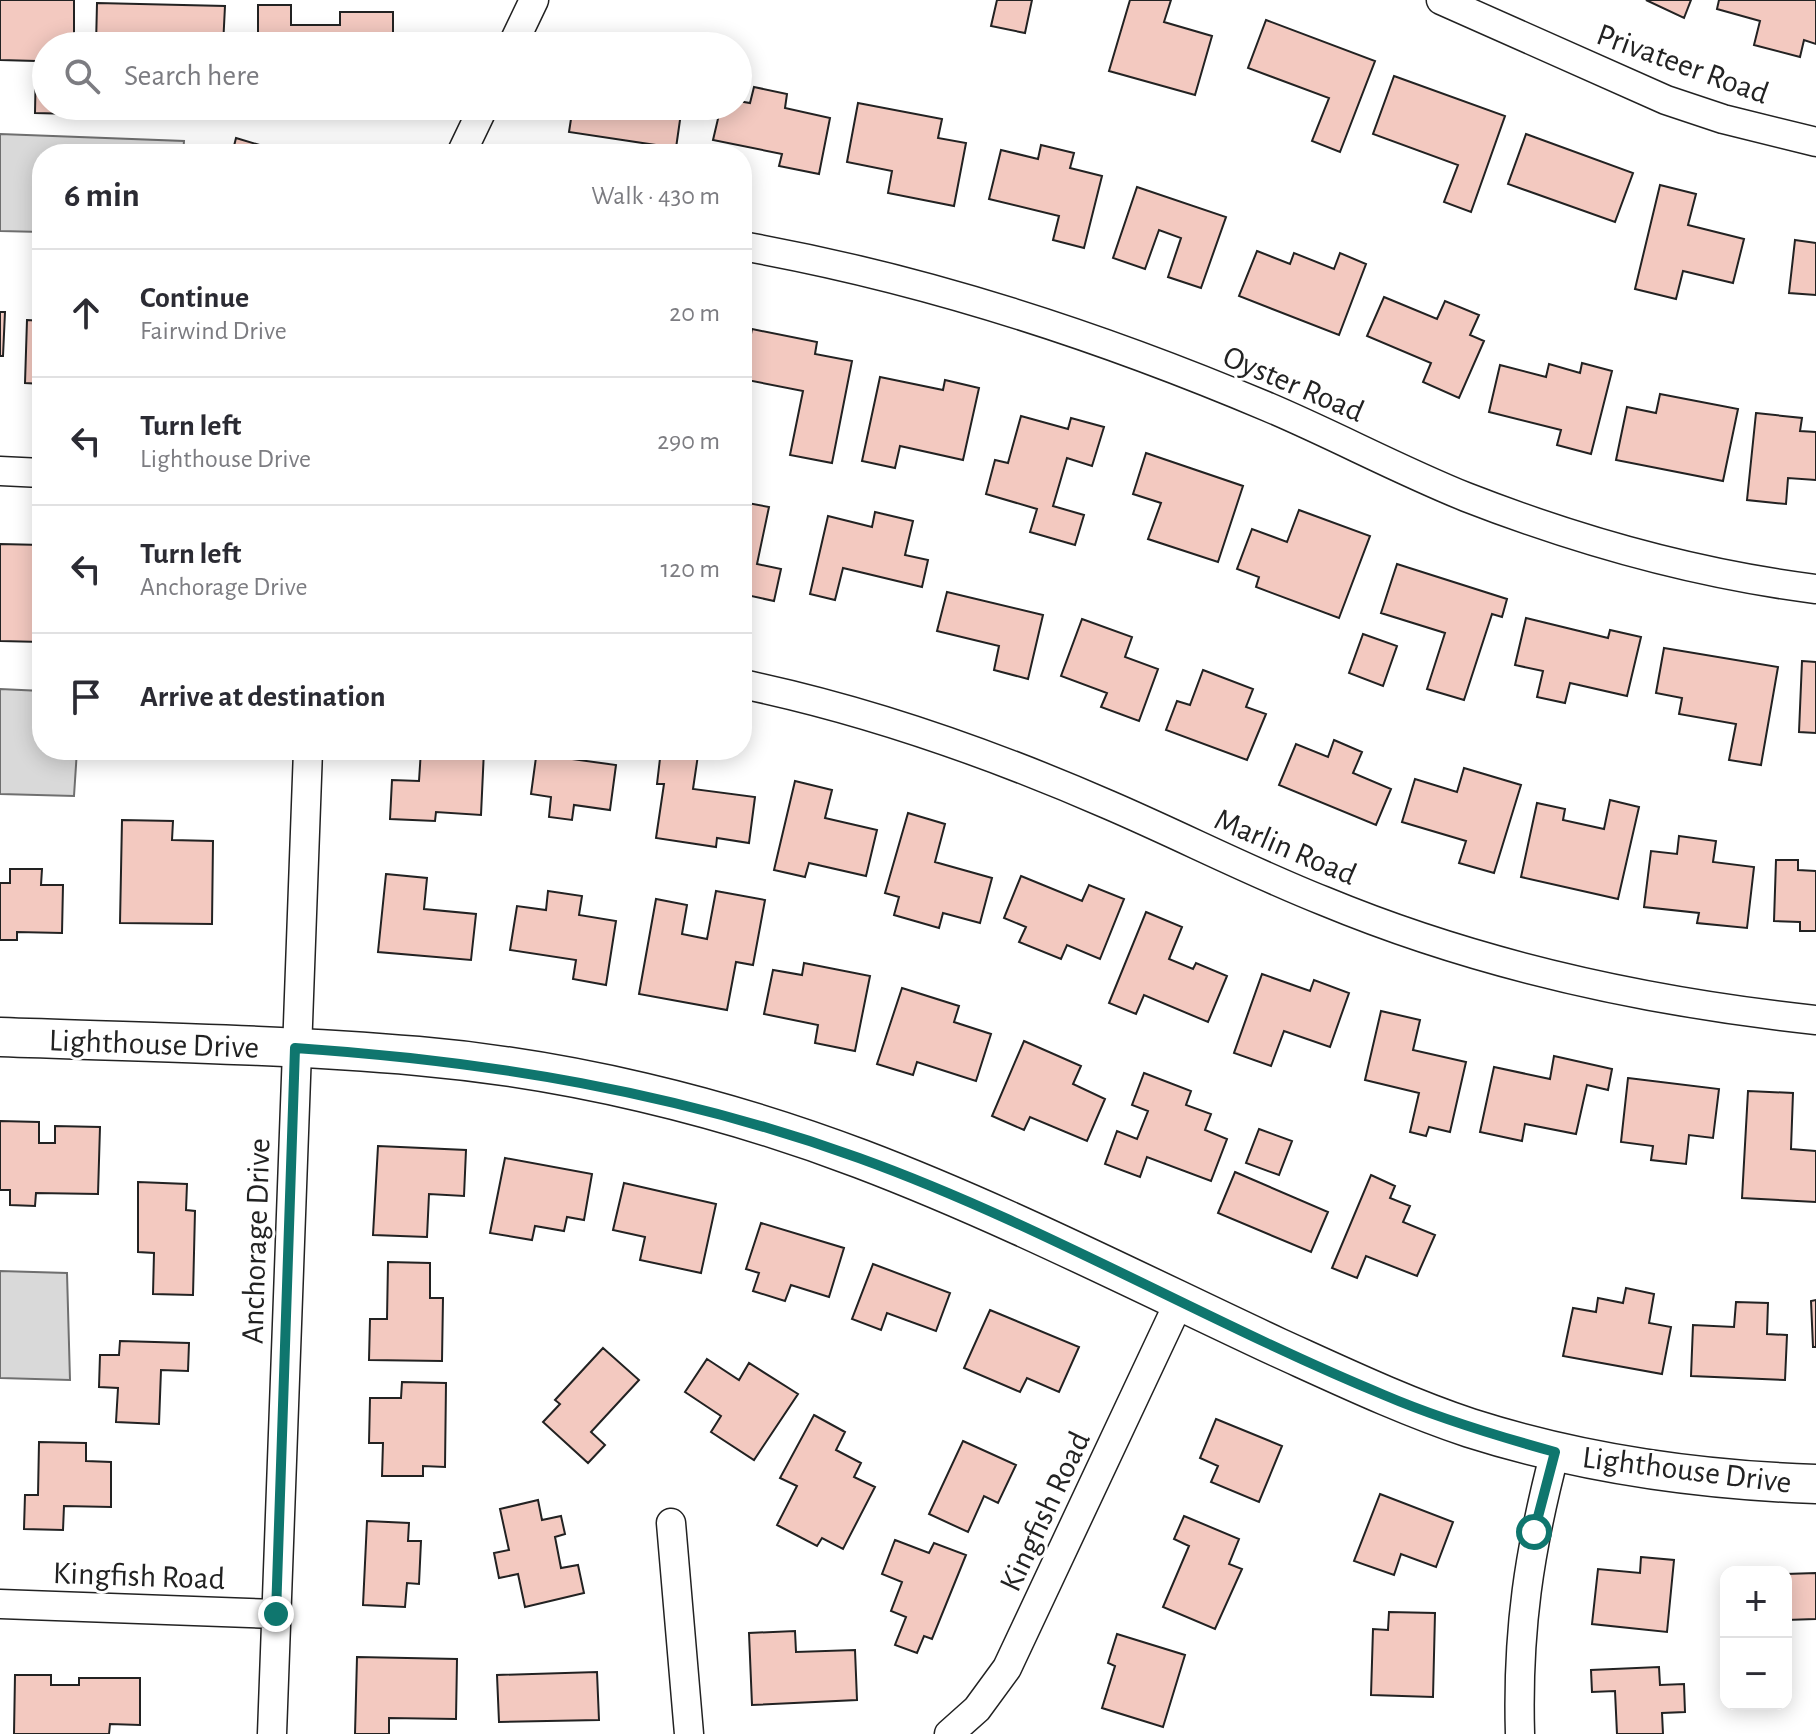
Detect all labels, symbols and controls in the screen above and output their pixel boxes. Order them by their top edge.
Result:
street label: Privateer Road [1592,18,1773,110]
search box [32,32,752,120]
icon: search [60,54,104,98]
text: Search here [124,61,260,91]
text: 6 min [64,179,140,213]
text: Walk · 430 m [591,183,720,209]
text: Continue [140,283,249,313]
icon: ahead [64,291,108,335]
text: 20 m [669,300,720,326]
text: Fairwind Drive [140,318,287,344]
street label: Oyster Road [1218,340,1369,428]
text: Turn left [140,411,241,441]
icon: left [64,419,108,463]
text: 290 m [657,428,720,454]
text: Lighthouse Drive [140,446,311,472]
text: Turn left [140,539,241,569]
icon: left [64,547,108,591]
text: 120 m [660,556,720,582]
text: Anchorage Drive [140,574,307,600]
icon: arrive [64,675,108,719]
text: Arrive at destination [140,682,386,712]
street label: Marlin Road [1210,803,1361,891]
street label: Lighthouse Drive [48,1024,260,1064]
street label: Anchorage Drive [236,1138,276,1345]
street label: Kingfish Road [994,1426,1096,1596]
street label: Lighthouse Drive [1580,1441,1793,1499]
route start [1516,1514,1552,1550]
street label: Kingfish Road [52,1557,226,1595]
map controls [1720,1566,1792,1710]
button: + [1720,1566,1792,1638]
route end [258,1596,294,1632]
button: − [1720,1638,1792,1710]

